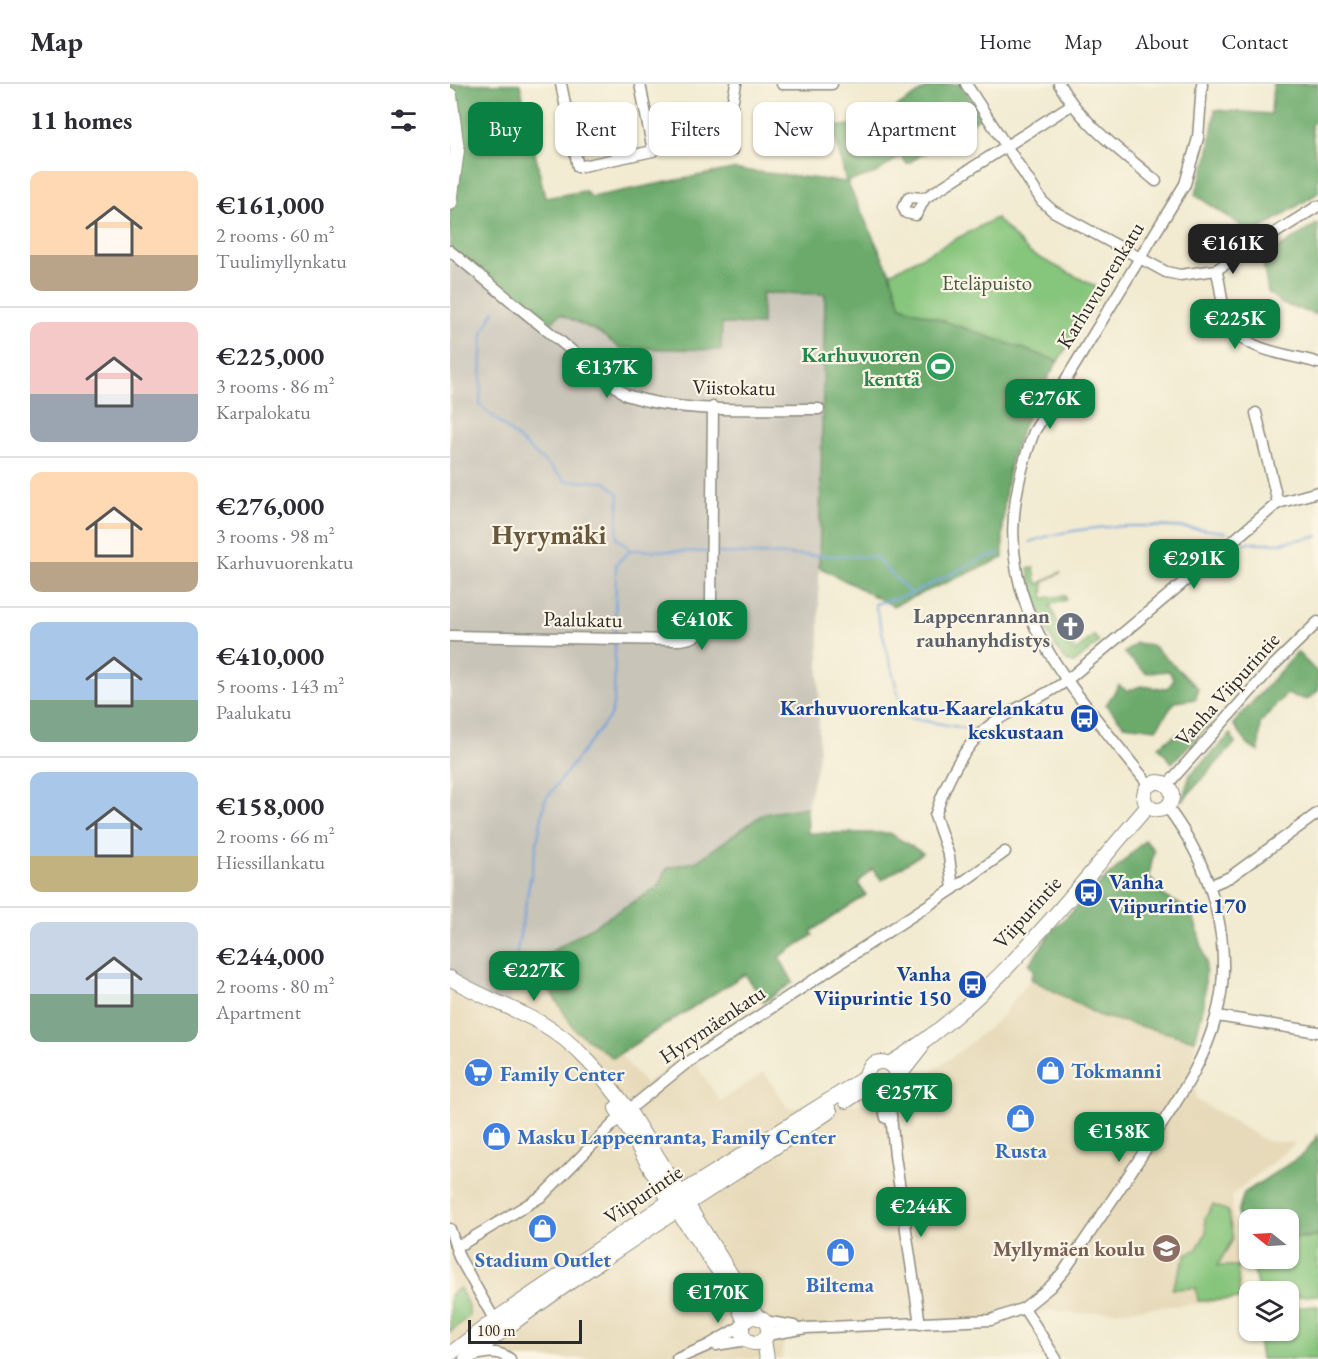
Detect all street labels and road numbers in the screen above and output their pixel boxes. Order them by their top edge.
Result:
street label: Karhuvuorenkatu [1050,217,1150,353]
street label: Viistokatu [692,373,776,401]
street label: Paalukatu [543,605,623,633]
street label: Vanha Viipurintie [1169,626,1285,752]
street label: Viipurintie [987,870,1067,954]
street label: Hyrymäenkatu [654,979,770,1069]
street label: Viipurintie [599,1158,687,1230]

